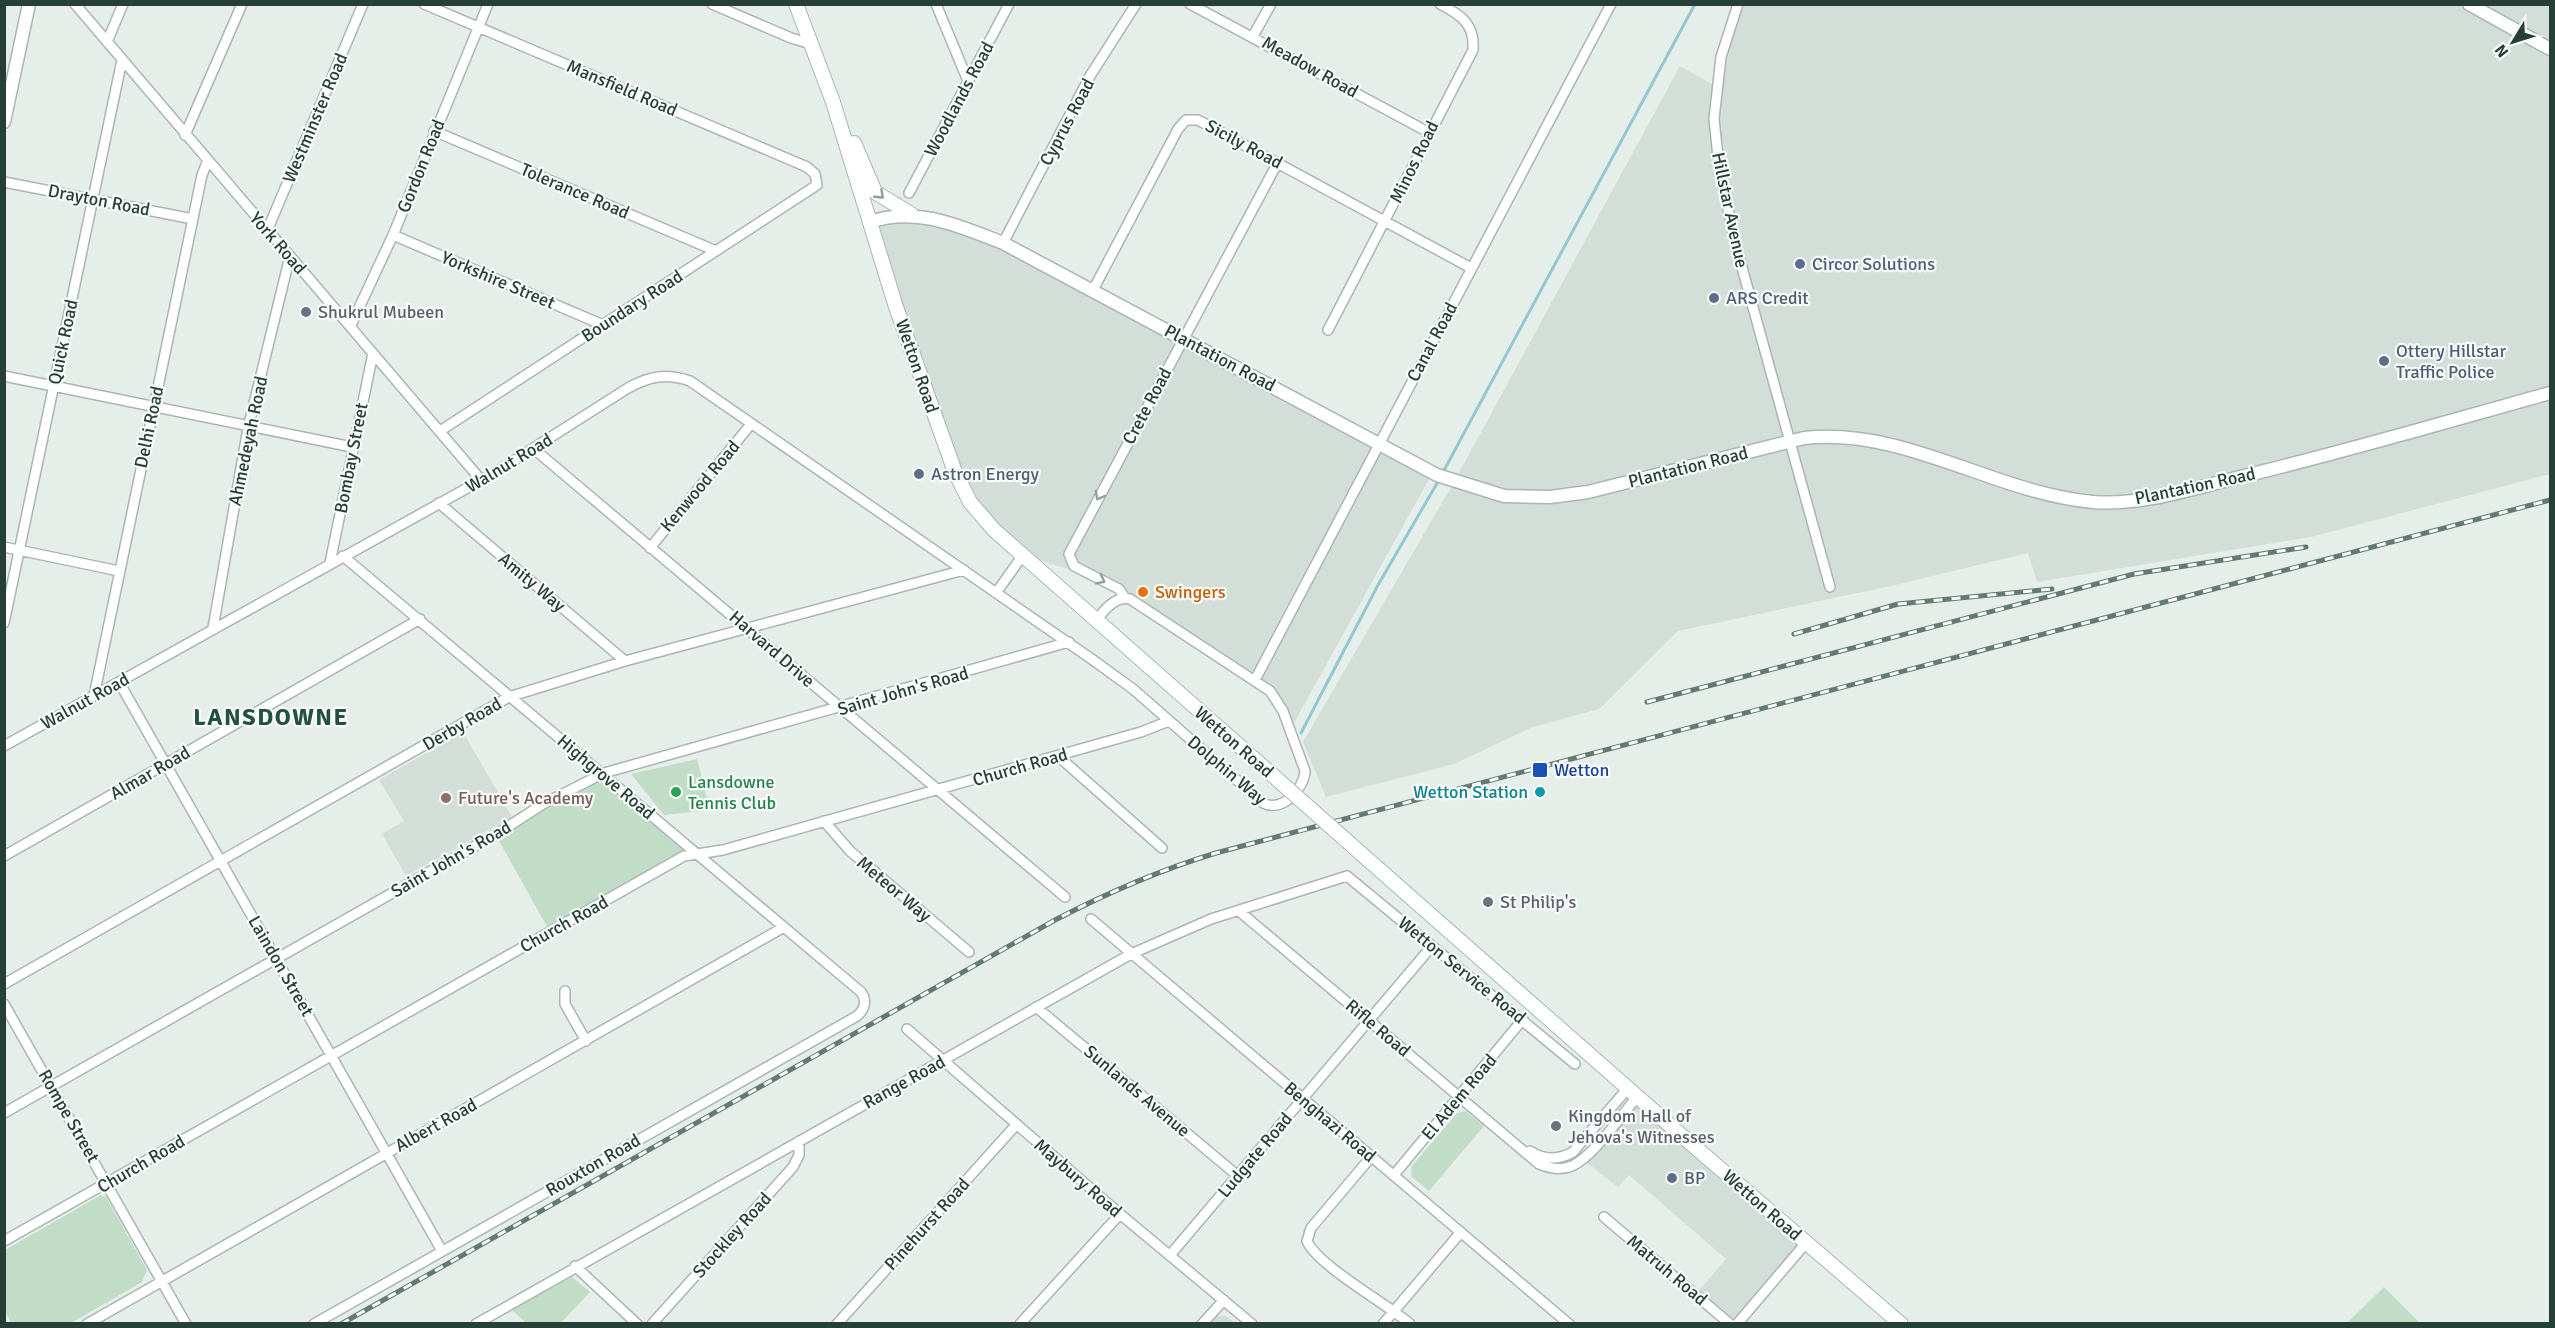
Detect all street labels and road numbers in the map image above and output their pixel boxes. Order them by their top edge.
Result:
street label: Meadow Road [1258,31,1362,103]
street label: Woodlands Road [919,38,999,160]
street label: Westminster Road [278,50,352,186]
street label: Mansfield Road [563,55,681,121]
street label: Cyprus Road [1035,75,1099,169]
street label: Sicily Road [1202,114,1286,174]
street label: Gordon Road [392,116,450,216]
street label: Minos Road [1385,117,1443,207]
street label: Hillstar Avenue [1707,150,1753,270]
street label: Tolerance Road [517,158,633,224]
street label: Drayton Road [46,179,152,221]
street label: York Road [245,207,311,279]
street label: Yorkshire Street [438,246,558,314]
street label: Boundary Road [577,265,687,347]
street label: Quick Road [43,297,83,387]
street label: Canal Road [1402,299,1462,385]
street label: Wetton Road [891,316,943,416]
street label: Plantation Road [1161,319,1279,397]
street label: Crete Road [1118,364,1176,448]
street label: Ahmedeyah Road [224,374,272,508]
street label: Delhi Road [130,384,168,470]
street label: Bombay Street [329,401,373,515]
street label: Walnut Road [462,428,556,498]
street label: Kenwood Road [655,436,745,536]
street label: Plantation Road [1626,441,1750,493]
street label: Plantation Road [2133,462,2257,510]
street label: Amity Way [494,548,570,617]
street label: Harvard Drive [725,606,819,692]
street label: Saint John's Road [835,662,971,720]
street label: Walnut Road [37,668,133,734]
street label: Derby Road [419,693,505,755]
street label: Wetton Road [1190,702,1278,782]
street label: Highgrove Road [553,730,659,824]
street label: Dolphin Way [1183,731,1271,810]
street label: Almar Road [106,741,194,805]
street label: Church Road [970,743,1070,791]
street label: Saint John's Road [387,816,515,902]
street label: Meteor Way [852,851,936,927]
street label: Church Road [516,891,612,957]
street label: Laindon Street [243,912,319,1020]
street label: Wetton Service Road [1394,912,1530,1028]
street label: Rifle Road [1341,994,1415,1062]
street label: Sunlands Avenue [1080,1040,1194,1142]
street label: El Adem Road [1417,1049,1501,1145]
street label: Range Road [859,1050,949,1114]
street label: Rompe Street [34,1066,104,1166]
street label: Benghazi Road [1279,1077,1381,1167]
street label: Albert Road [391,1093,481,1157]
street label: Ludgate Road [1213,1108,1297,1202]
street label: Rouxton Road [542,1129,644,1201]
street label: Church Road [93,1130,189,1198]
street label: Maybury Road [1030,1134,1126,1222]
street label: Wetton Road [1718,1165,1806,1245]
street label: Pinehurst Road [880,1173,974,1275]
street label: Stockley Road [688,1188,776,1282]
street label: Matruh Road [1622,1230,1712,1310]

